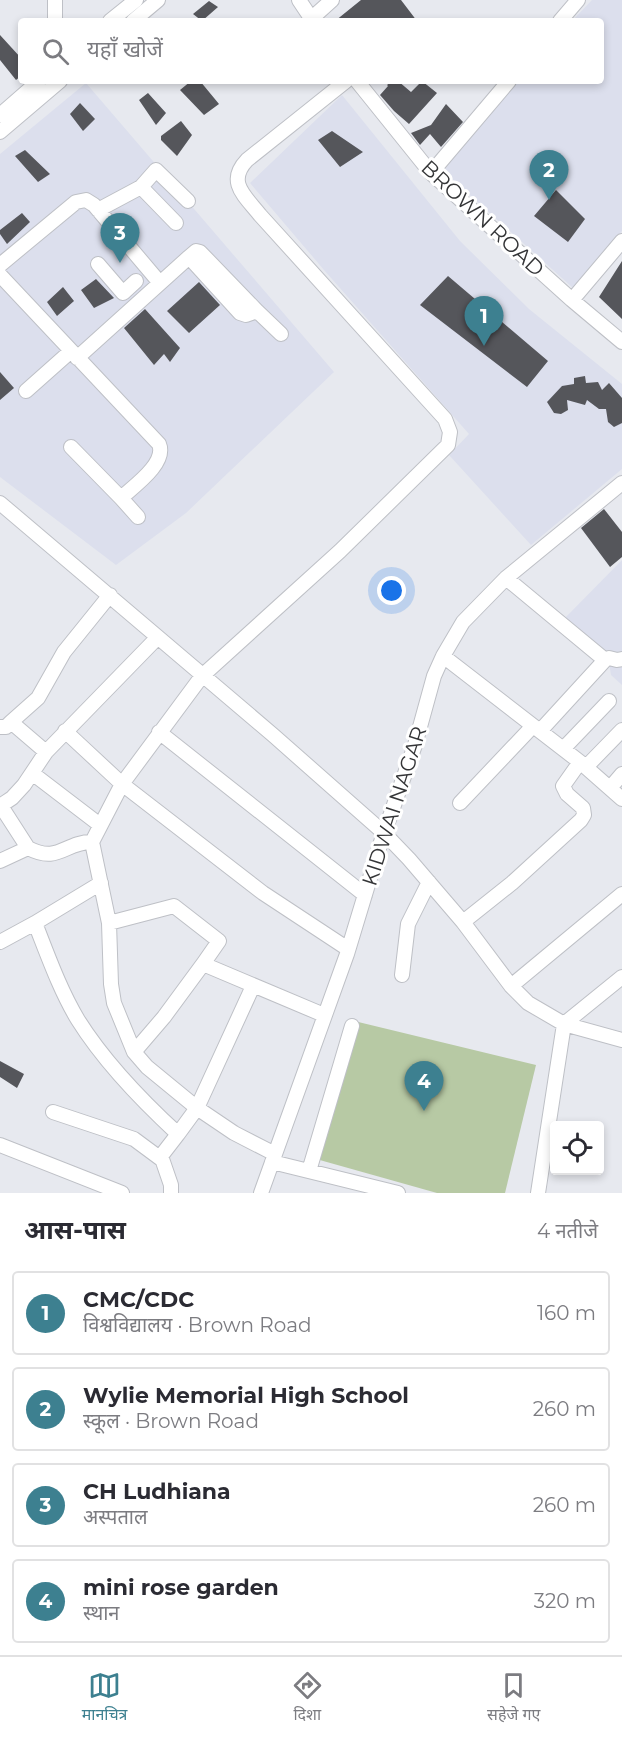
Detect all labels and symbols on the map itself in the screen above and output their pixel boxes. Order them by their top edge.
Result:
pin: 2 [530,150,568,200]
street label: BROWN ROAD [416,155,550,281]
pin: 3 [100,214,140,263]
pin: 1 [464,296,504,346]
your location [377,576,406,605]
street label: KIDWAI NAGAR [356,723,432,889]
pin: 4 [404,1062,444,1111]

